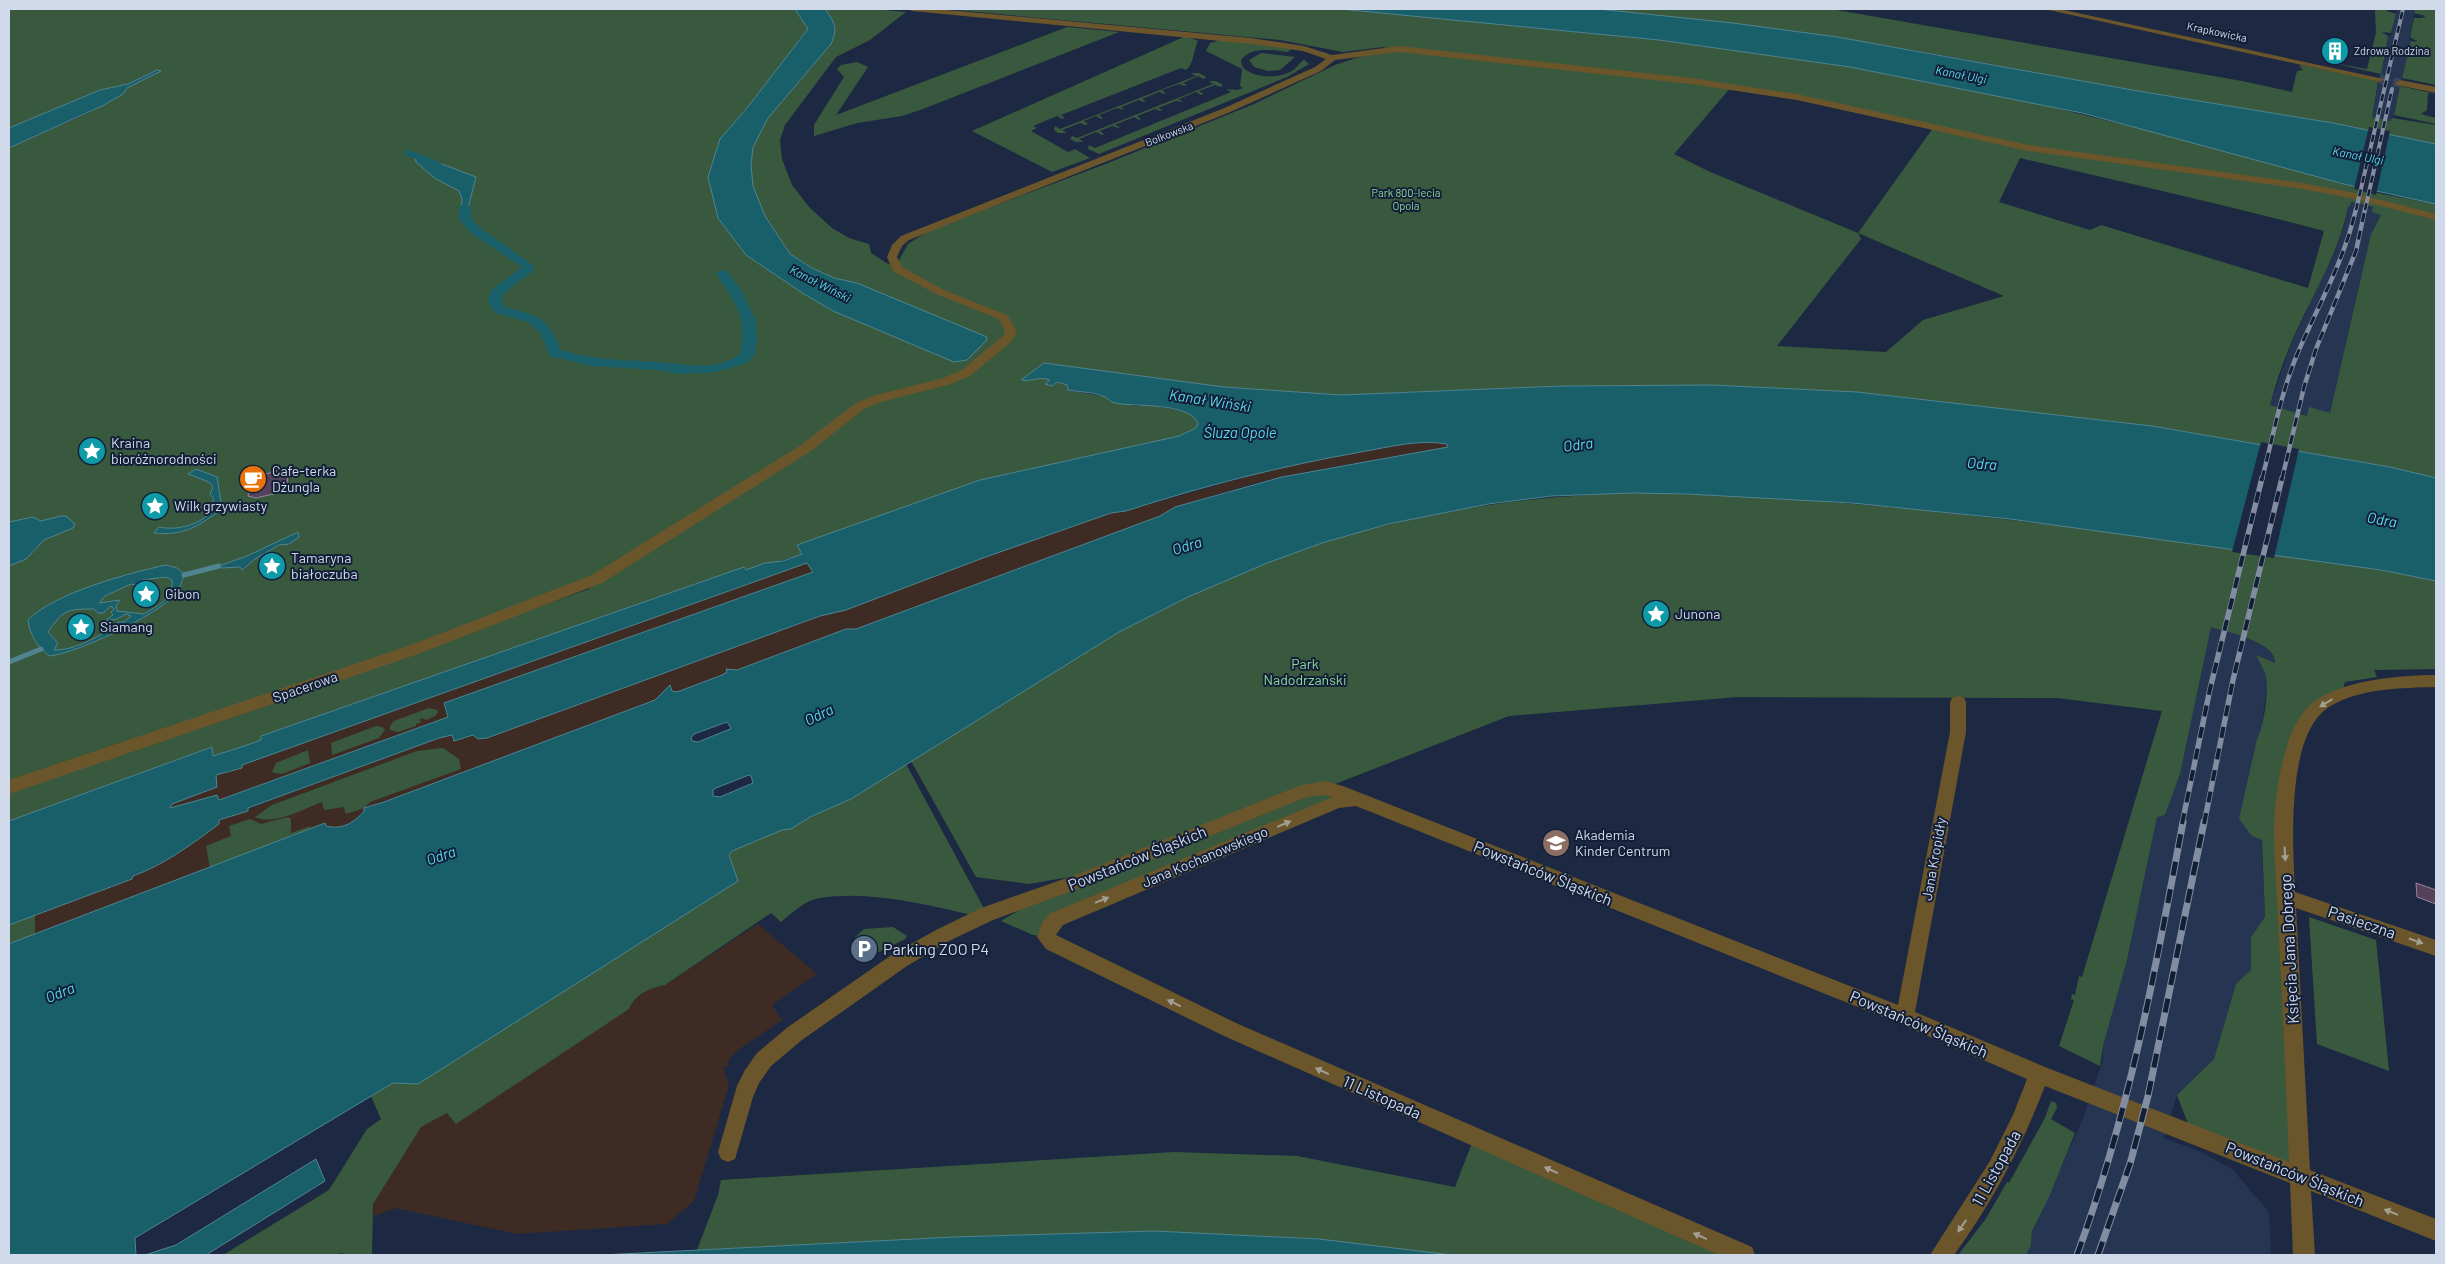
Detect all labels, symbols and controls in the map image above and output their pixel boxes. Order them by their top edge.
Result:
street label: Krapkowicka [2186,19,2248,44]
building icon: Zdrowa Rodzina [2320,36,2350,66]
place label: Zdrowa Rodzina [2354,44,2429,57]
water label: Kanał Ulgi [1934,62,1988,86]
street label: Bolkowska [1143,118,1195,149]
water label: Kanał Ulgi [2331,143,2385,167]
park label: Park 800-lecia Opola [1372,186,1440,212]
water label: Kanał Wiński [788,262,853,304]
water label: Kanał Wiński [1168,385,1253,415]
water label: Śluza Opole [1204,423,1277,441]
water label: Odra [1562,433,1594,455]
place label: Kraina bioróżnorodności [111,434,217,467]
place icon: Kraina bioróżnorodności [77,436,107,466]
water label: Odra [1966,453,1998,473]
place label: Cafe-terka Dżungla [272,462,336,495]
cafe icon: Cafe-terka Dżungla [238,464,268,494]
place icon: Wilk grzywiasty [140,491,170,521]
place label: Wilk grzywiasty [174,497,268,514]
water label: Odra [2366,508,2399,530]
water label: Odra [1170,532,1204,558]
place label: Tamaryna białoczuba [291,549,358,582]
place icon: Tamaryna białoczuba [257,551,287,581]
place icon: Gibon [131,579,161,609]
place label: Gibon [165,585,200,602]
place icon: Junona [1641,599,1671,629]
place label: Junona [1675,605,1720,622]
place icon: Siamang [66,612,96,642]
place label: Siamang [100,618,153,635]
park label: Park Nadodrzański [1264,655,1346,688]
street label: Spacerowa [270,668,339,706]
one-way arrow [2319,698,2332,707]
water label: Odra [801,699,836,729]
street label: Jana Kropidły [1918,815,1949,902]
one-way arrow [1277,820,1292,828]
street label: Powstańców Śląskich [1065,821,1209,894]
street label: Jana Kochanowskiego [1139,822,1270,891]
place label: Akademia Kinder Centrum [1575,826,1670,859]
school or university icon: Akademia Kinder Centrum [1541,828,1571,858]
street label: Powstańców Śląskich [1471,836,1615,909]
water label: Odra [424,842,458,868]
one-way arrow [2281,846,2289,862]
street label: Księcia Jana Dobrego [2275,874,2302,1024]
one-way arrow [1095,896,1109,904]
street label: Pasieczna [2326,901,2398,942]
parking icon: Parking ZOO P4 [849,934,879,964]
one-way arrow [2409,937,2424,945]
place label: Parking ZOO P4 [883,939,989,958]
water label: Odra [42,978,77,1006]
street label: Powstańców Śląskich [1847,986,1991,1061]
one-way arrow [1167,999,1181,1007]
one-way arrow [1315,1066,1329,1074]
street label: 11 Listopada [1340,1071,1424,1122]
street label: 11 Listopada [1967,1127,2024,1209]
street label: Powstańców Śląskich [2223,1137,2367,1210]
one-way arrow [1544,1166,1558,1174]
one-way arrow [2384,1208,2398,1216]
one-way arrow [1957,1219,1967,1233]
one-way arrow [1693,1231,1707,1239]

